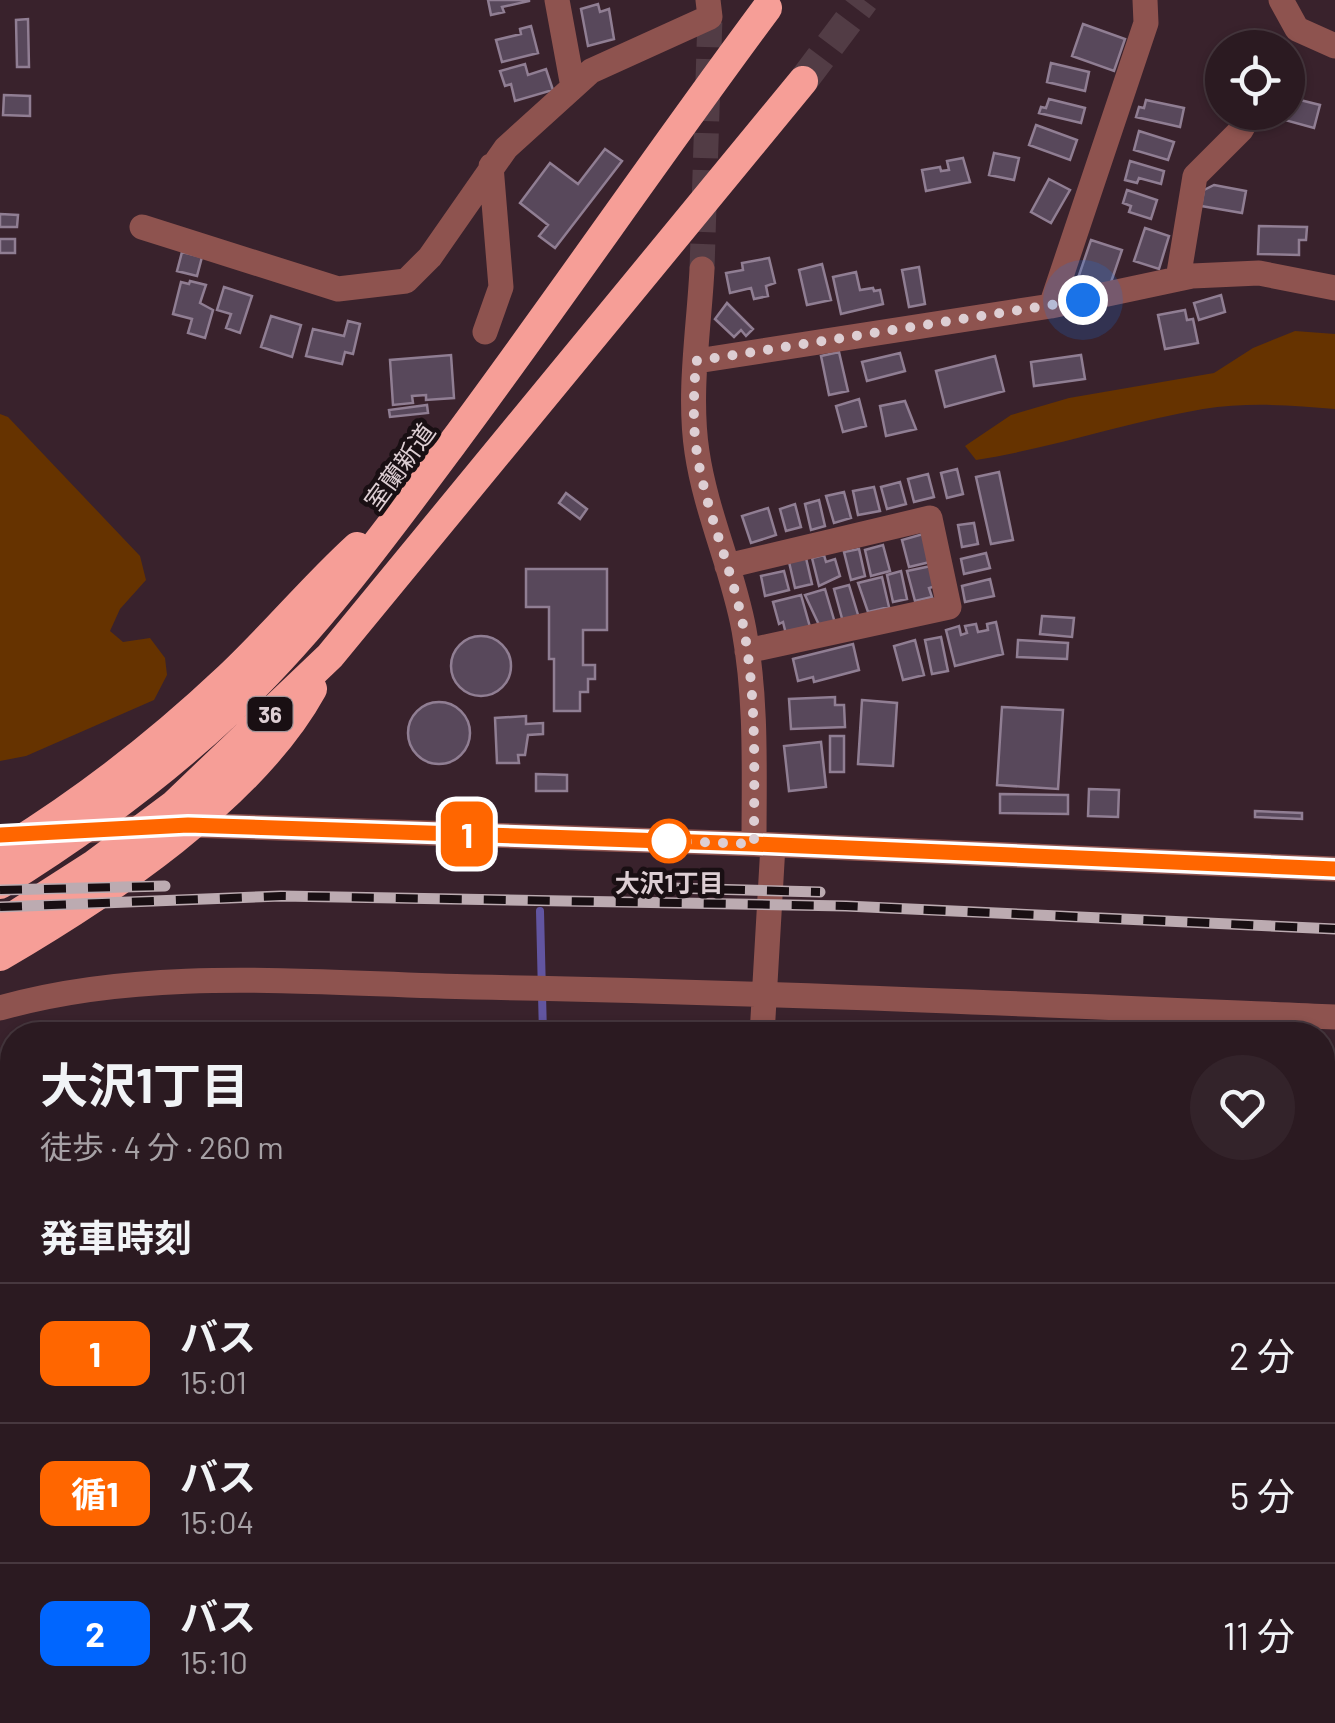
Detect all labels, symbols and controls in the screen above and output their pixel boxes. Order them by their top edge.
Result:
map controls [1205,30,1305,130]
button: locate [1205,30,1305,130]
your location [1058,275,1108,325]
street label: 室蘭新道 [357,417,441,515]
road number: 36 [248,697,292,731]
line badge: 1 [434,802,500,866]
text: 1 [461,813,473,855]
marker: 大沢1丁目 [648,820,690,862]
place label: 大沢1丁目 [615,867,723,897]
text: 大沢1丁目 [40,1055,249,1113]
button: heart [1190,1055,1295,1160]
text: 徒歩 · 4 分 · 260 m [40,1127,284,1165]
text: 発車時刻 [40,1214,192,1260]
text: バス [180,1313,256,1359]
text: 1 [89,1332,101,1374]
text: 2 分 [1229,1332,1295,1378]
text: 15:01 [180,1362,247,1400]
text: バス [180,1453,256,1499]
text: 循1 [71,1472,119,1514]
text: 5 分 [1230,1472,1295,1518]
text: 15:04 [180,1502,254,1540]
text: バス [180,1593,256,1639]
text: 2 [85,1612,105,1654]
text: 11 分 [1223,1612,1295,1658]
text: 15:10 [180,1642,248,1680]

